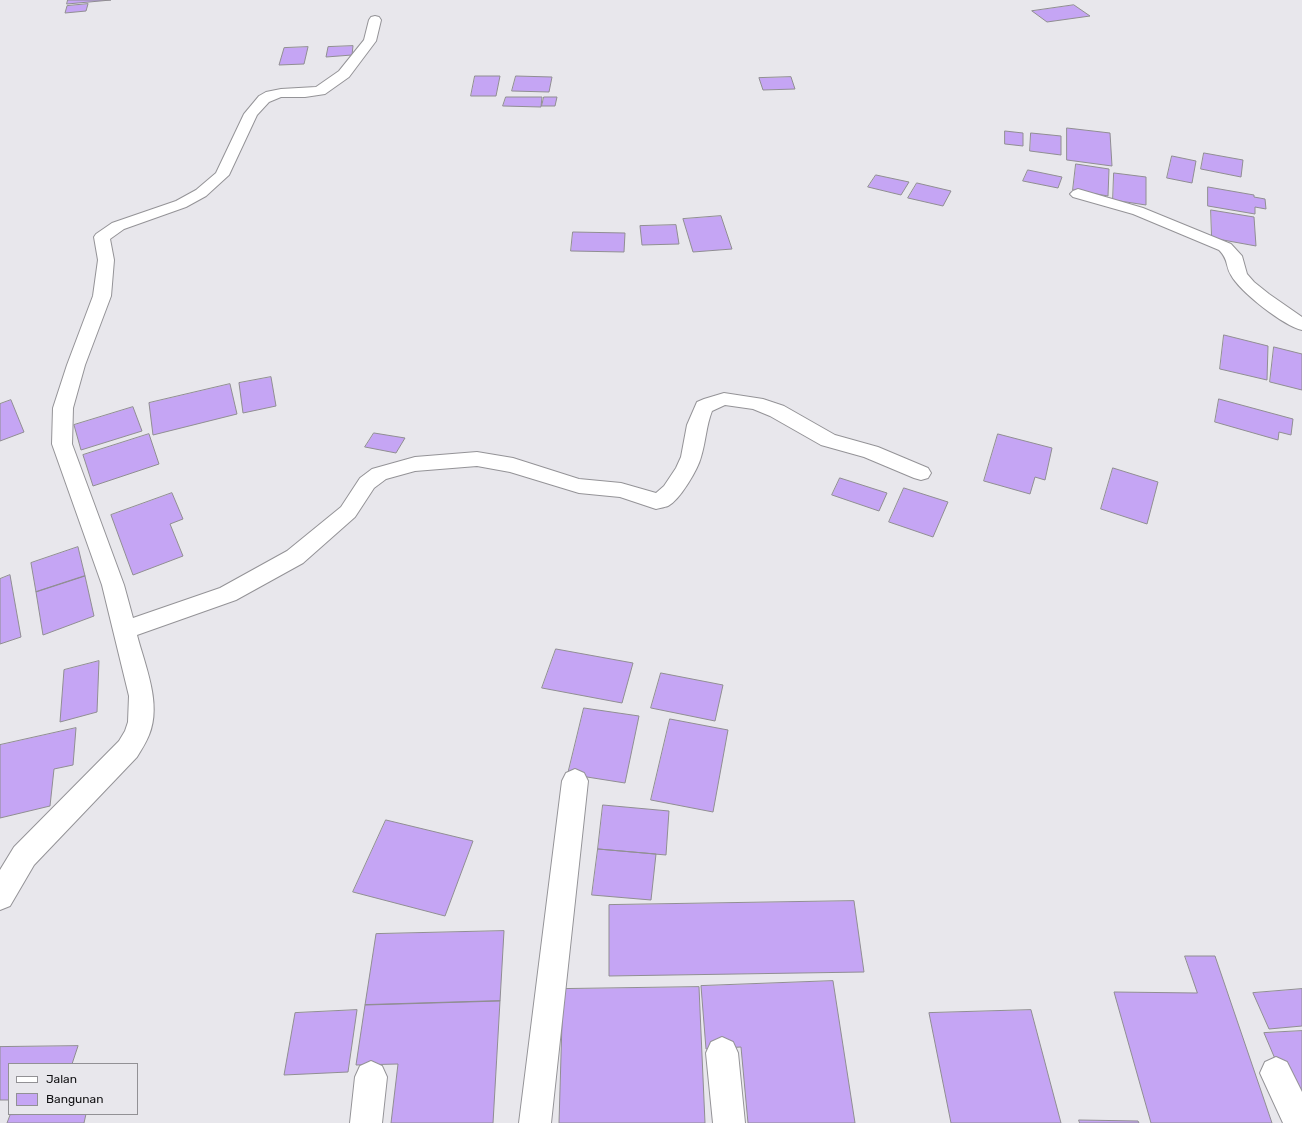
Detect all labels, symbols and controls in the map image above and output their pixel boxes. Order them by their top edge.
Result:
legend [8,1063,138,1115]
text: Jalan [46,1072,77,1086]
text: Bangunan [46,1092,103,1106]

